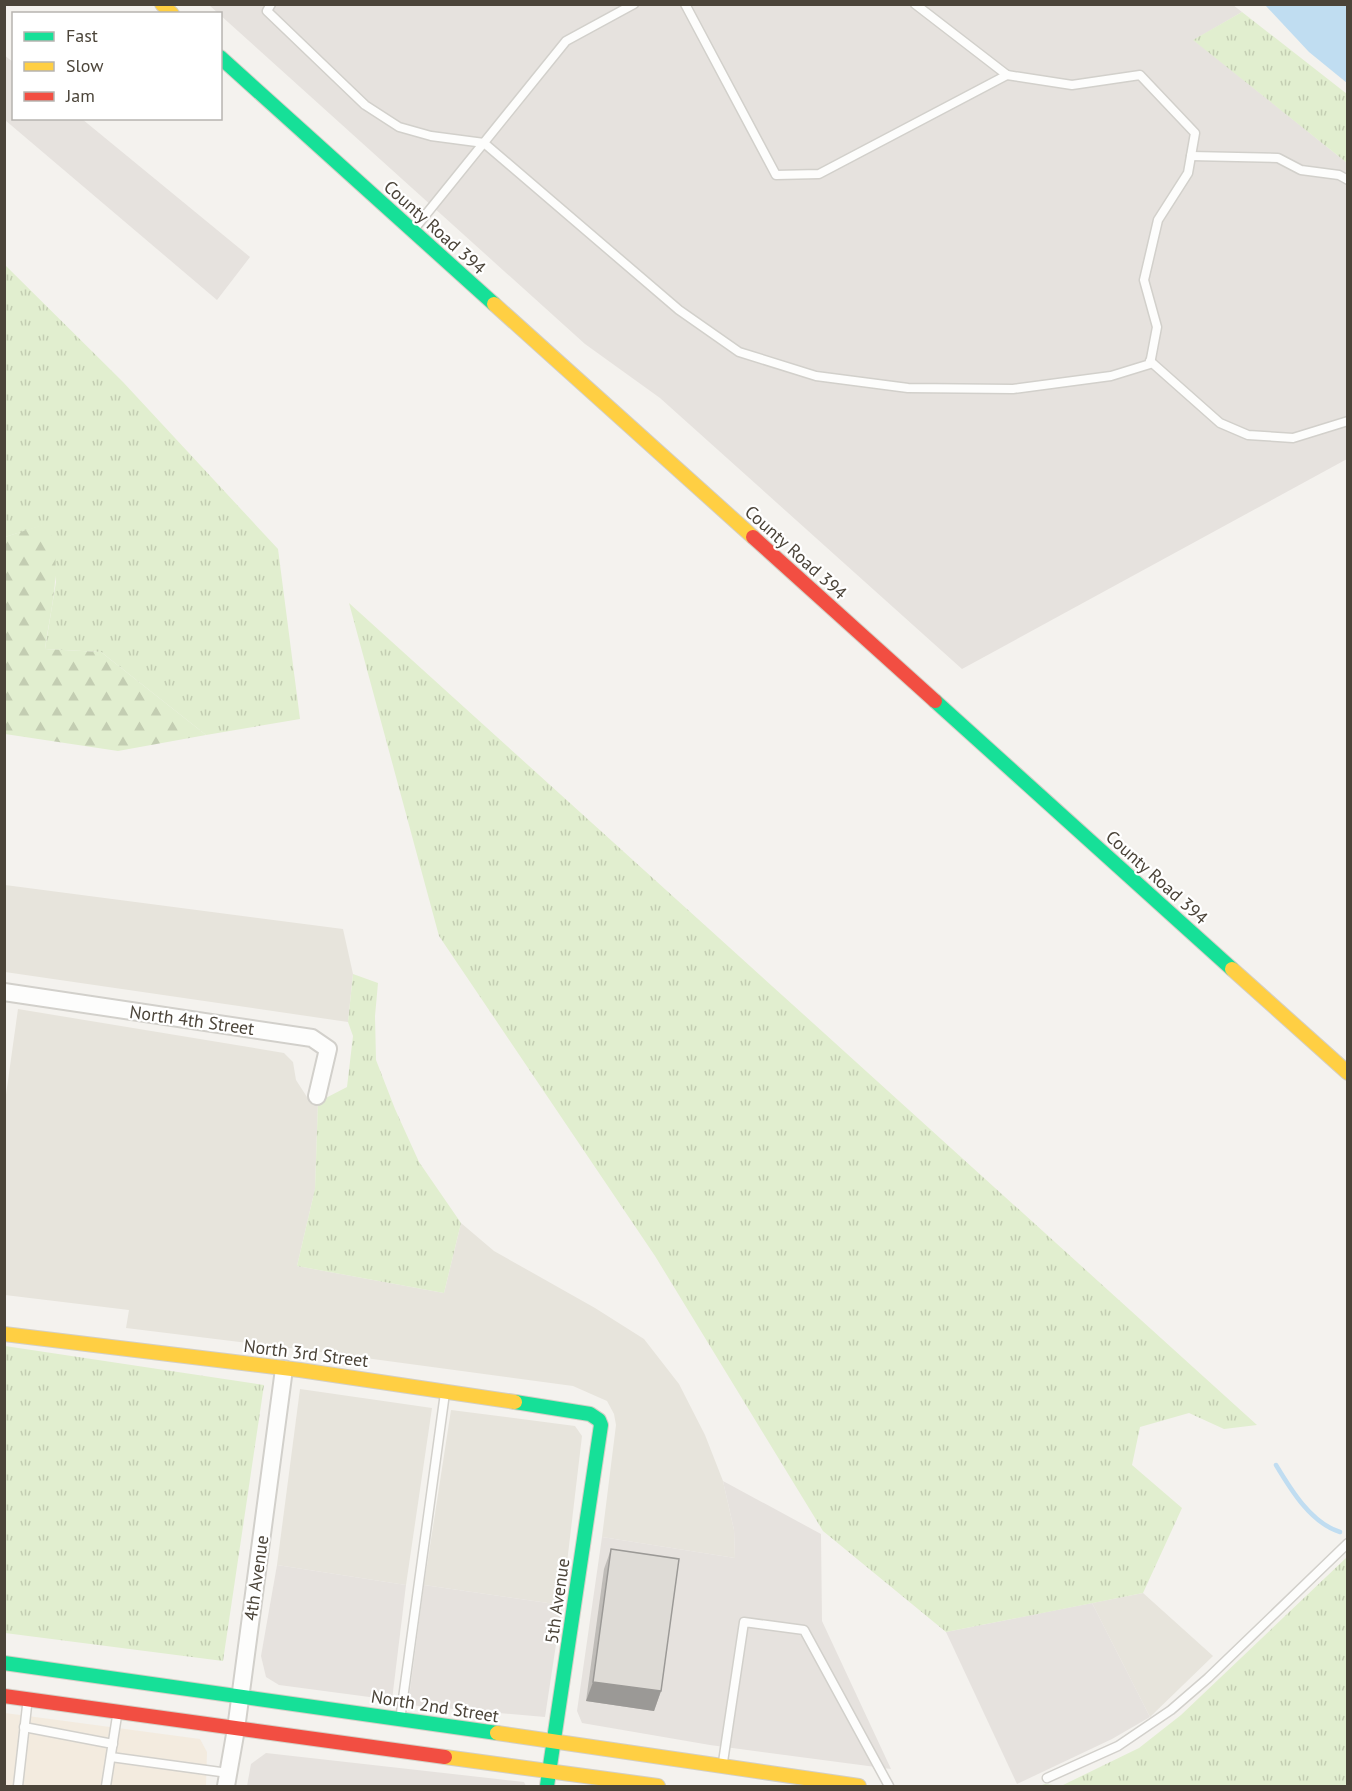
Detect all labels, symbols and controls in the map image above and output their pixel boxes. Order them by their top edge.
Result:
legend [12,12,222,120]
text: Fast [66,24,98,47]
text: Slow [66,54,104,77]
text: Jam [65,84,95,107]
street label: County Road 394 [379,175,491,279]
street label: County Road 394 [740,500,852,604]
street label: County Road 394 [1101,825,1213,929]
street label: North 4th Street [128,1000,256,1040]
street label: North 3rd Street [242,1334,370,1372]
street label: 4th Avenue [239,1534,273,1622]
street label: 5th Avenue [540,1557,574,1645]
street label: North 2nd Street [369,1685,501,1727]

